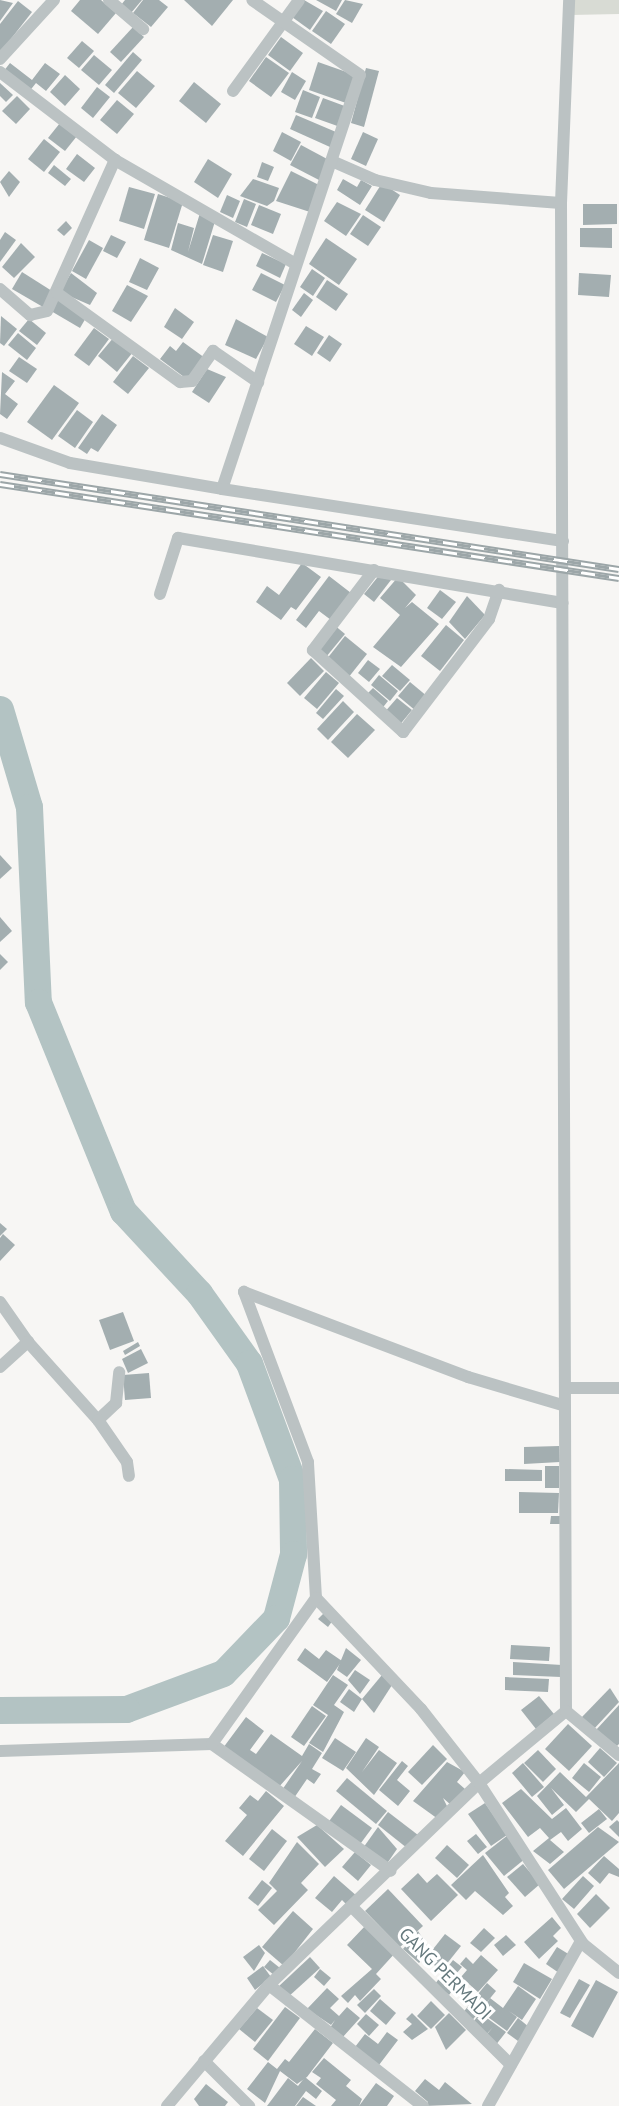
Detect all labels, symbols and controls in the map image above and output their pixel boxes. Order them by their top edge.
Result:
street label: GANG PERMADI [394,1923,496,2025]

